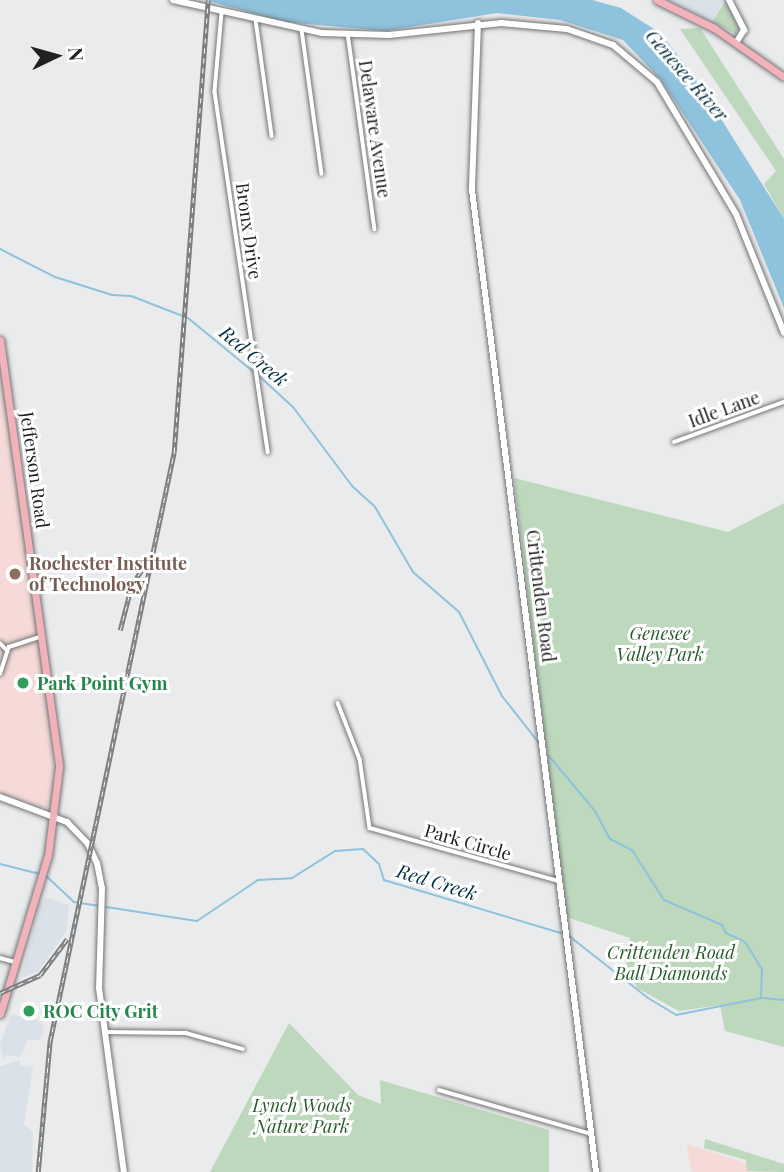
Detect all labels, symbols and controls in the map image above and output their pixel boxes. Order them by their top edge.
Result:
north arrow [21,21,91,91]
water label: Genesee River [641,25,733,125]
text: N [63,46,90,62]
street label: Delaware Avenue [355,58,395,200]
street label: Bronx Drive [232,181,266,281]
water label: Red Creek [215,321,293,391]
street label: Idle Lane [685,386,763,432]
street label: Jefferson Road [16,410,54,530]
street label: Crittenden Road [522,529,560,663]
place label: Rochester Institute of Technology [29,553,187,596]
marker: Rochester Institute of Technology [7,566,23,582]
park label: Genesee Valley Park [616,623,704,666]
place label: Park Point Gym [37,672,168,694]
marker: Park Point Gym [15,675,31,691]
street label: Park Circle [422,819,514,865]
water label: Red Creek [394,859,480,905]
park label: Crittenden Road Ball Diamonds [607,942,735,984]
place label: ROC City Grit [43,1000,158,1022]
marker: ROC City Grit [21,1003,37,1019]
park label: Lynch Woods Nature Park [252,1095,352,1138]

